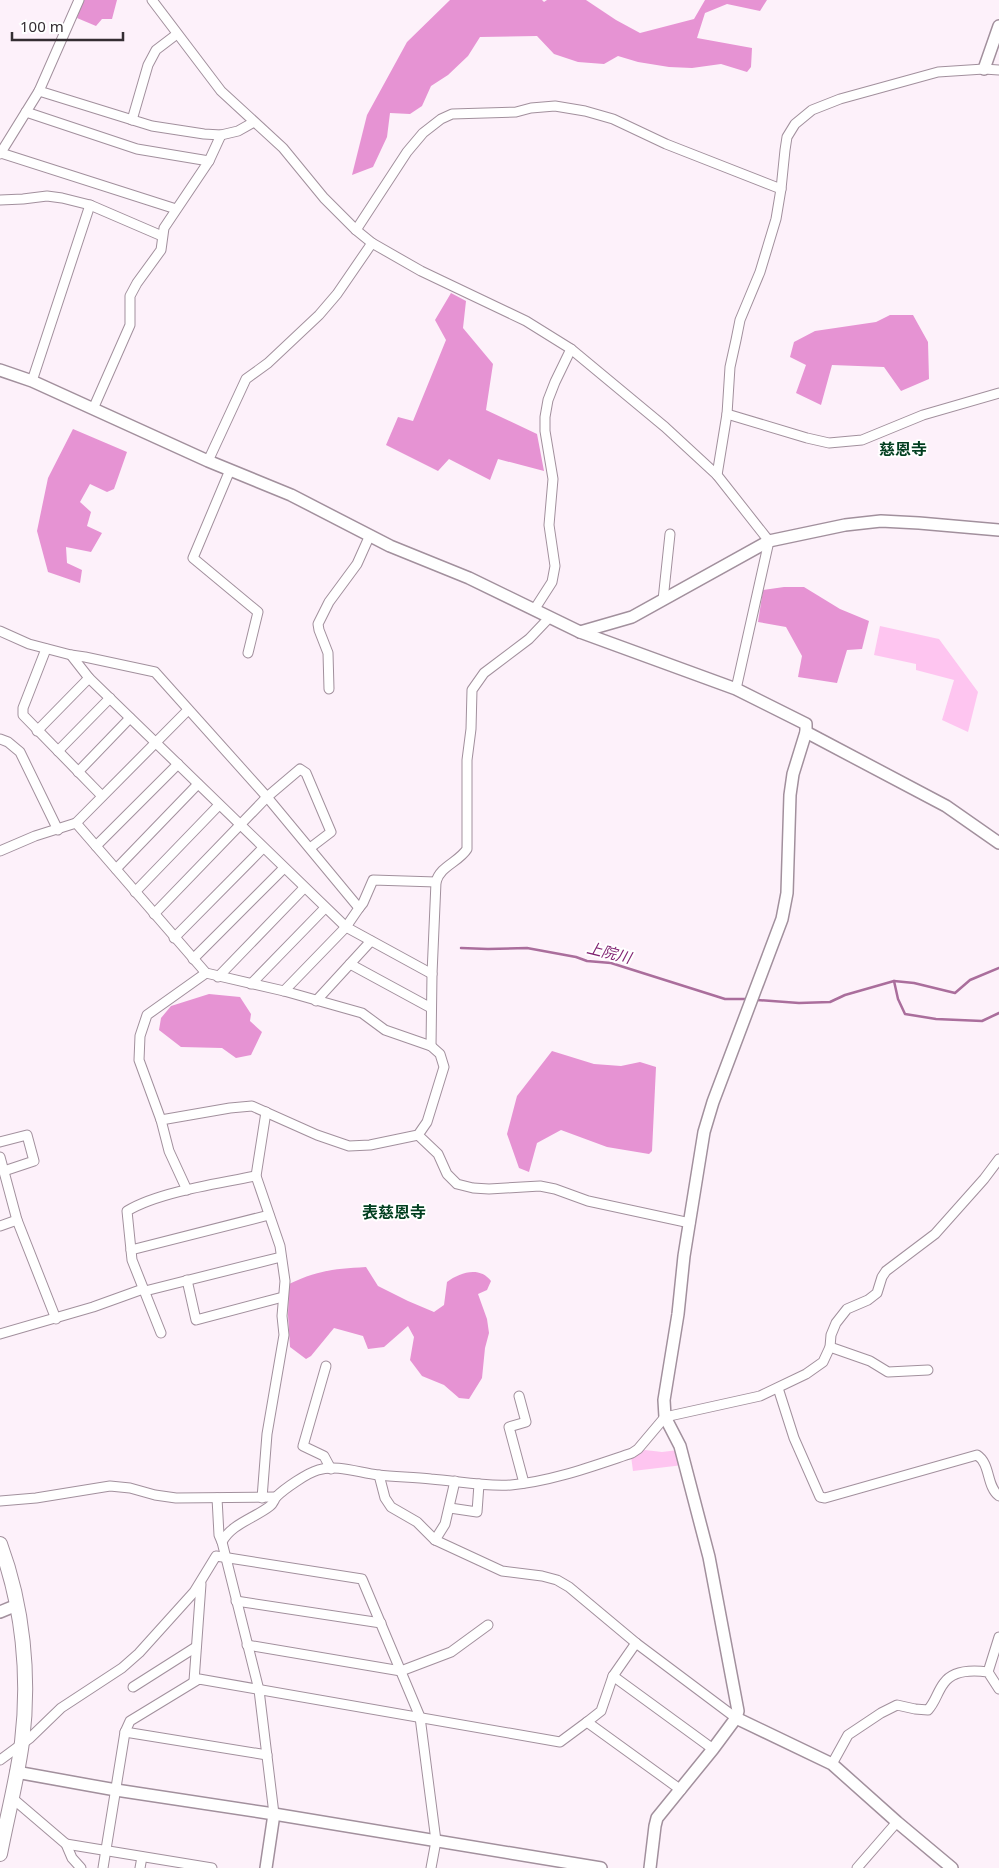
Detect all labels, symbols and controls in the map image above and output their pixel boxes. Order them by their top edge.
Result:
scale bar [12,10,124,42]
text: 100 m [20,16,64,36]
district label: 慈恩寺 [879,438,927,460]
water label: 上院川 [585,937,635,968]
district label: 表慈恩寺 [362,1201,426,1223]

